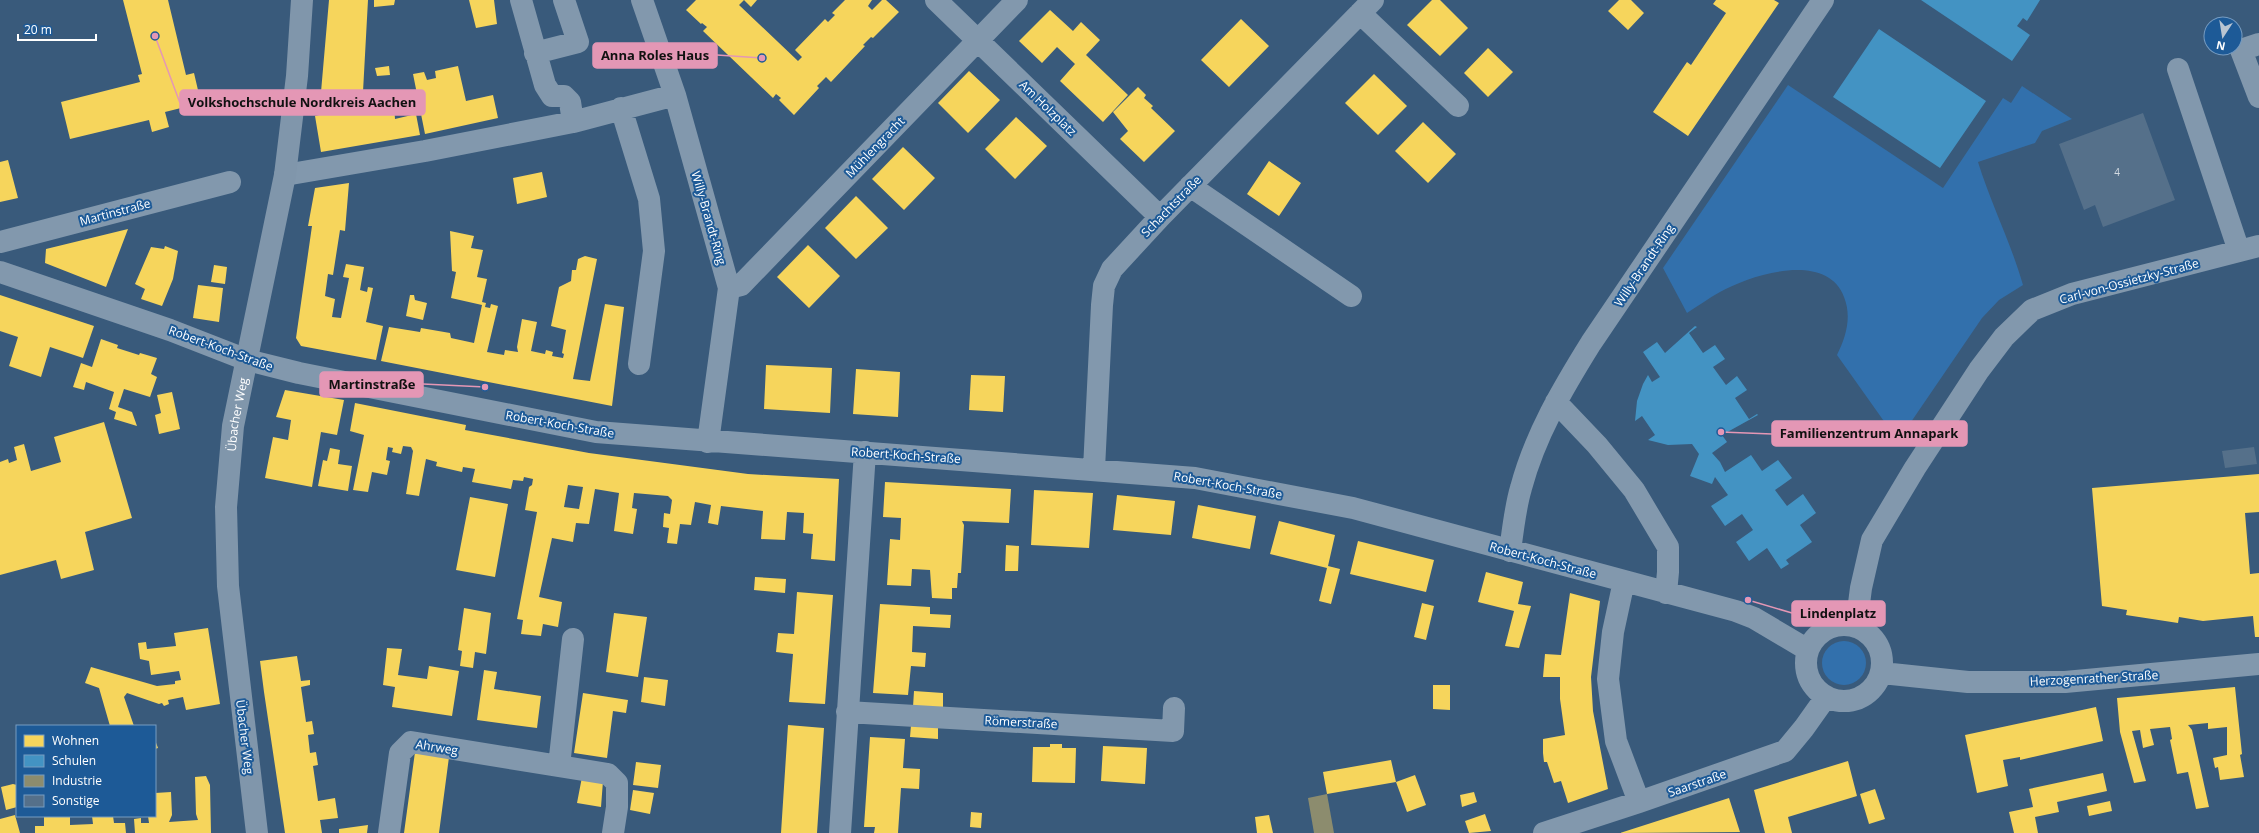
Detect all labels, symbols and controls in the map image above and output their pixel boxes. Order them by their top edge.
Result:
scale bar [18,16,96,42]
north arrow [2203,16,2243,56]
text: 20 m [24,21,52,38]
text: N [2215,38,2227,55]
callout: Anna Roles Haus [593,43,717,68]
text: Anna Roles Haus [601,46,709,64]
street label: Am Holzplatz [1016,76,1081,140]
callout: Volkshochschule Nordkreis Aachen [180,90,425,115]
text: Volkshochschule Nordkreis Aachen [188,93,416,111]
street label: Mühlengracht [842,113,908,181]
house number: 4 [2114,165,2120,179]
street label: Willy-Brandt-Ring [688,169,731,267]
street label: Schachtstraße [1137,171,1205,241]
street label: Martinstraße [78,194,153,230]
street label: Willy-Brandt-Ring [1610,220,1678,310]
street label: Carl-von-Ossietzky-Straße [2057,254,2201,308]
street label: Robert-Koch-Straße [166,321,276,375]
callout: Martinstraße [320,372,423,397]
street label: Übacher Weg [222,375,251,452]
text: Martinstraße [329,375,416,393]
street label: Robert-Koch-Straße [504,406,616,442]
callout: Familienzentrum Annapark [1772,421,1967,446]
text: Familienzentrum Annapark [1780,424,1959,442]
street label: Robert-Koch-Straße [851,443,962,467]
street label: Robert-Koch-Straße [1172,467,1284,503]
street label: Robert-Koch-Straße [1488,538,1599,583]
callout: Lindenplatz [1792,601,1885,626]
text: Lindenplatz [1800,604,1876,622]
street label: Herzogenrather Straße [2029,666,2159,690]
street label: Übacher Weg [232,699,258,776]
street label: Römerstraße [984,712,1058,732]
legend [16,725,156,817]
text: Wohnen [52,732,99,749]
street label: Ahrweg [415,735,460,759]
text: Schulen [52,752,96,769]
street label: Saarstraße [1666,765,1729,801]
text: Industrie [52,772,102,789]
text: Sonstige [52,792,100,809]

